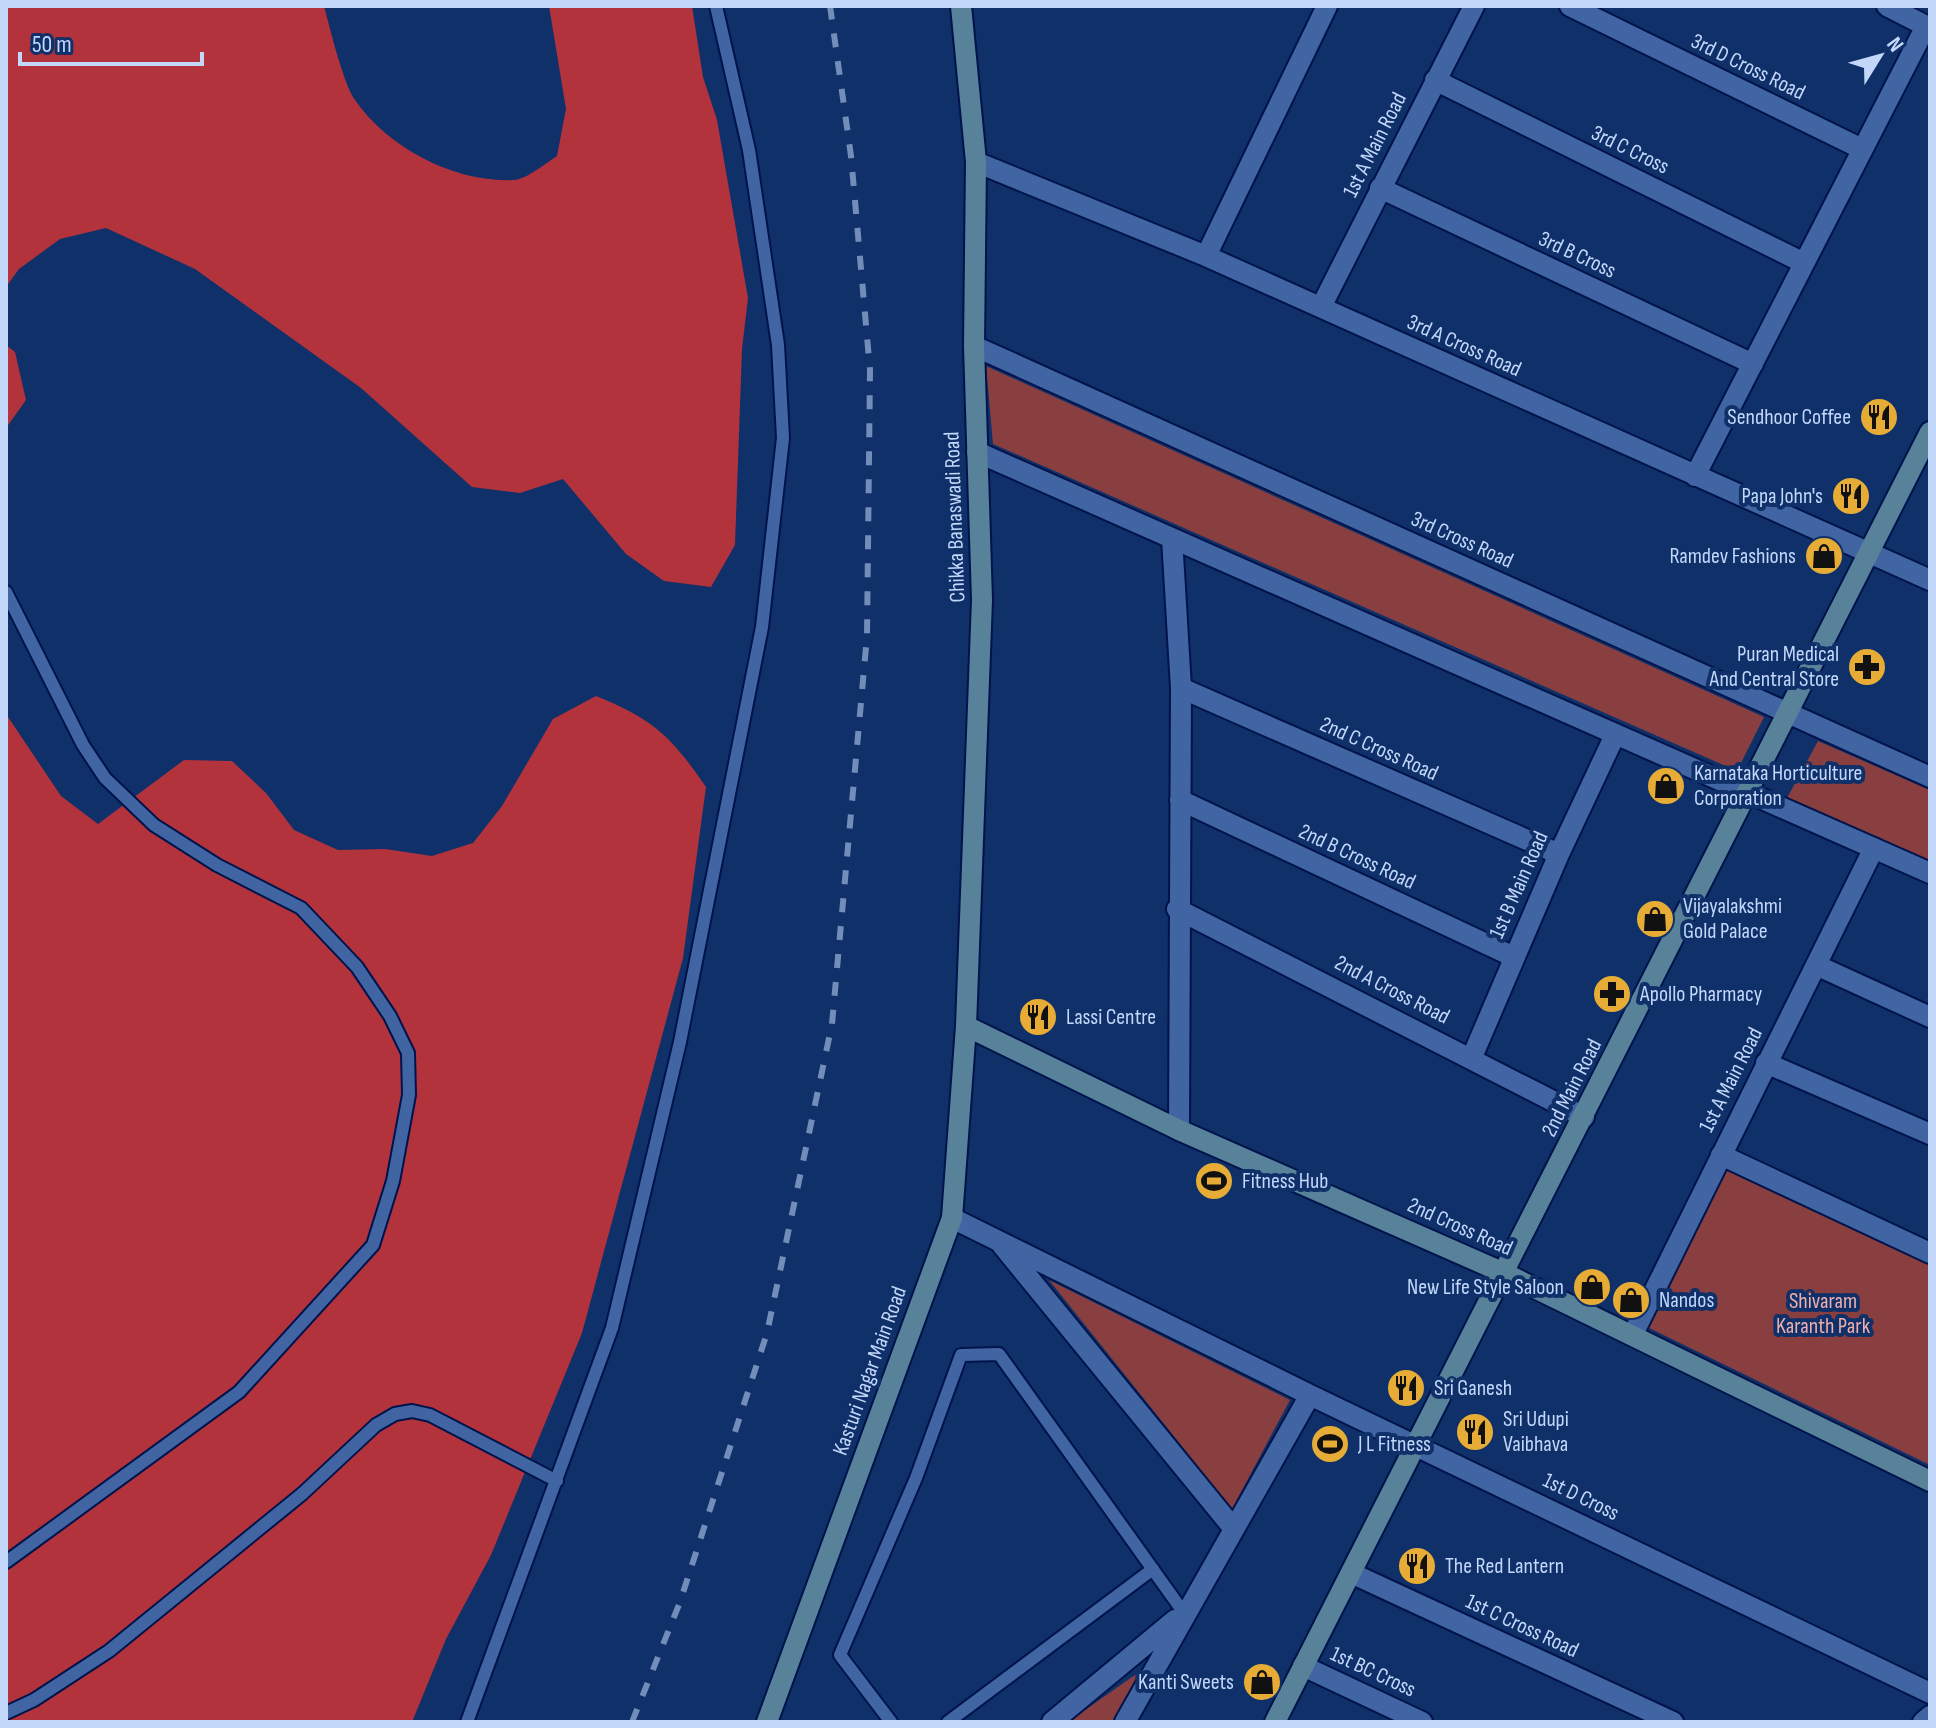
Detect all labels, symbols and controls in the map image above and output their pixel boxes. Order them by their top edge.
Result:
scale bar [20,16,202,66]
north arrow [1840,16,1920,96]
street label: 3rd D Cross Road [1687,28,1809,106]
text: 50 m [32,30,72,59]
text: N [1880,32,1909,58]
street label: 1st A Main Road [1337,88,1413,202]
street label: 3rd C Cross [1587,120,1673,180]
street label: 3rd B Cross [1534,225,1620,285]
street label: 3rd A Cross Road [1403,309,1525,383]
restaurant icon: Sendhoor Coffee [1858,396,1900,438]
place label: Sendhoor Coffee [1727,404,1851,431]
street label: Chikka Banaswadi Road [939,431,971,603]
restaurant icon: Papa John's [1830,475,1872,517]
place label: Papa John's [1741,483,1823,510]
street label: 3rd Cross Road [1407,505,1517,575]
shop icon: Ramdev Fashions [1803,535,1845,577]
place label: Ramdev Fashions [1669,543,1796,570]
place label: Puran Medical And Central Store [1709,641,1839,693]
pharmacy icon: Puran Medical And Central Store [1846,646,1888,688]
street label: 2nd C Cross Road [1316,711,1442,787]
place label: Karnataka Horticulture Corporation [1694,760,1862,812]
shop icon: Karnataka Horticulture Corporation [1645,765,1687,807]
street label: 2nd B Cross Road [1294,818,1420,896]
street label: 1st B Main Road [1483,827,1555,943]
place label: Vijayalakshmi Gold Palace [1683,893,1782,945]
shop icon: Vijayalakshmi Gold Palace [1634,898,1676,940]
street label: 2nd A Cross Road [1330,949,1454,1031]
pharmacy icon: Apollo Pharmacy [1591,973,1633,1015]
place label: Apollo Pharmacy [1639,981,1763,1008]
restaurant icon: Lassi Centre [1017,996,1059,1038]
place label: Lassi Centre [1066,1004,1156,1031]
street label: 1st A Main Road [1693,1023,1769,1137]
street label: 2nd Main Road [1536,1035,1608,1141]
sports icon: Fitness Hub [1193,1160,1235,1202]
place label: Fitness Hub [1242,1168,1328,1195]
street label: 2nd Cross Road [1403,1192,1517,1262]
shop icon: New Life Style Saloon [1571,1266,1613,1308]
place label: New Life Style Saloon [1407,1274,1564,1301]
shop icon: Nandos [1610,1279,1652,1321]
street label: Kasturi Nagar Main Road [827,1283,913,1459]
place label: Nandos [1659,1287,1714,1314]
park label: Shivaram Karanth Park [1776,1288,1871,1340]
restaurant icon: Sri Ganesh [1385,1367,1427,1409]
place label: Sri Ganesh [1434,1375,1512,1402]
place label: Sri Udupi Vaibhava [1503,1406,1569,1458]
restaurant icon: Sri Udupi Vaibhava [1454,1411,1496,1453]
sports icon: J L Fitness [1309,1423,1351,1465]
place label: J L Fitness [1357,1431,1431,1458]
street label: 1st D Cross [1539,1467,1624,1527]
restaurant icon: The Red Lantern [1396,1545,1438,1587]
place label: The Red Lantern [1445,1553,1564,1580]
street label: 1st C Cross Road [1461,1588,1583,1664]
street label: 1st BC Cross [1326,1641,1420,1704]
shop icon: Kanti Sweets [1241,1661,1283,1703]
place label: Kanti Sweets [1138,1669,1234,1696]

